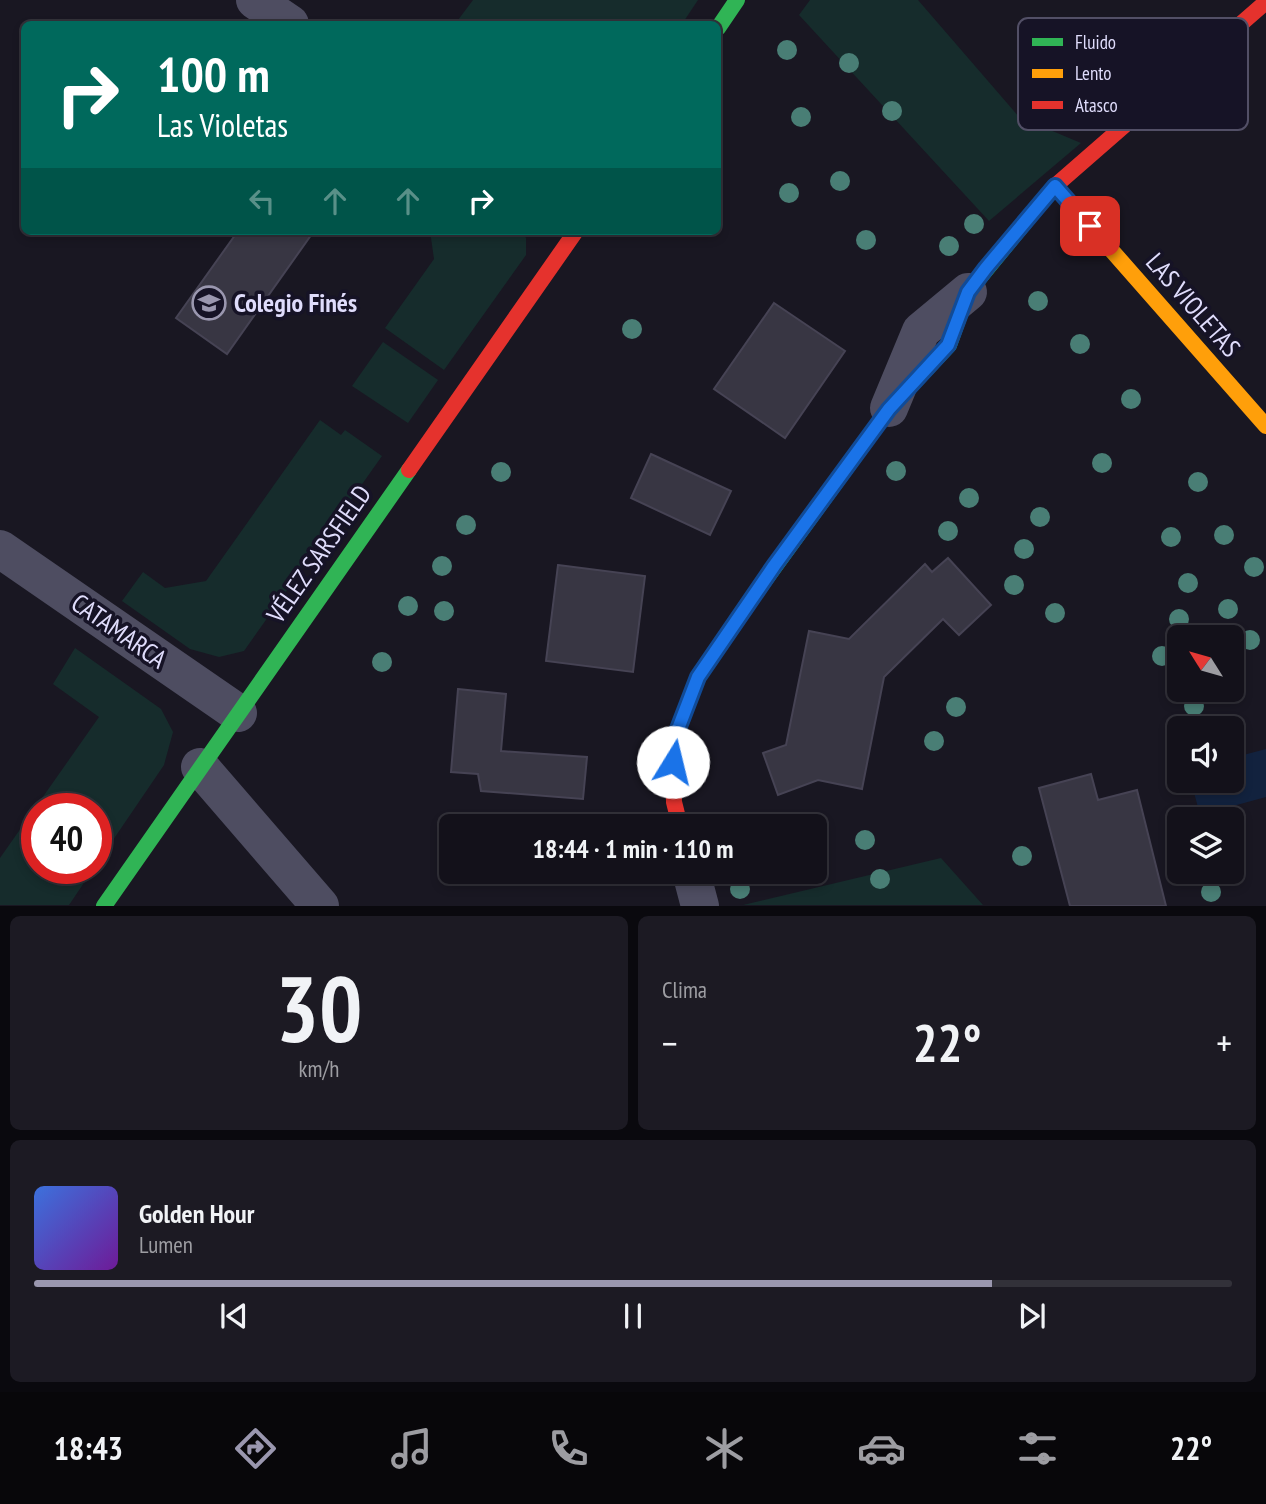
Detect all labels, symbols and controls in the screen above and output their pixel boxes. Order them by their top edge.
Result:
legend [1018,18,1248,130]
text: Fluido [1075,30,1116,54]
text: 100 m [157,42,270,106]
icon: right [42,49,133,140]
text: Lento [1075,61,1112,85]
text: Atasco [1075,93,1118,117]
text: Las Violetas [157,104,288,146]
icon: left [243,182,281,220]
icon: ahead [316,182,354,220]
icon: ahead [389,182,427,220]
icon: right [462,182,500,220]
pin [1060,196,1120,256]
icon: arrive [1071,207,1109,245]
street label: LAS VIOLETAS [1139,246,1248,363]
school or university icon: Colegio Finés [190,284,228,322]
place label: Colegio Finés [234,286,357,319]
street label: VÉLEZ SARSFIELD [258,478,378,630]
street label: CATAMARCA [65,586,174,676]
north arrow [1167,625,1244,702]
map controls [1167,625,1244,884]
button: sound [1167,716,1244,793]
position arrow [636,725,710,799]
speed limit sign: 40 [21,793,112,884]
button: layers [1167,807,1244,884]
text: 18:44 · 1 min · 110 m [533,832,733,865]
text: 30 [276,949,363,1067]
text: Clima [662,975,707,1004]
text: 22° [913,1009,981,1076]
text: − [662,1018,678,1067]
text: + [1216,1018,1232,1067]
text: km/h [299,1054,339,1083]
text: Golden Hour [139,1197,254,1230]
text: Lumen [139,1230,193,1259]
icon: previous [215,1297,253,1335]
icon: pause [614,1297,652,1335]
icon: next [1013,1297,1051,1335]
icon: directions [231,1424,280,1473]
icon: music [387,1424,436,1473]
icon: phone [544,1424,593,1473]
icon: climate [700,1424,749,1473]
icon: car [857,1424,906,1473]
icon: filters [1013,1424,1062,1473]
text: 18:43 [54,1427,123,1469]
text: 22° [1170,1427,1212,1469]

